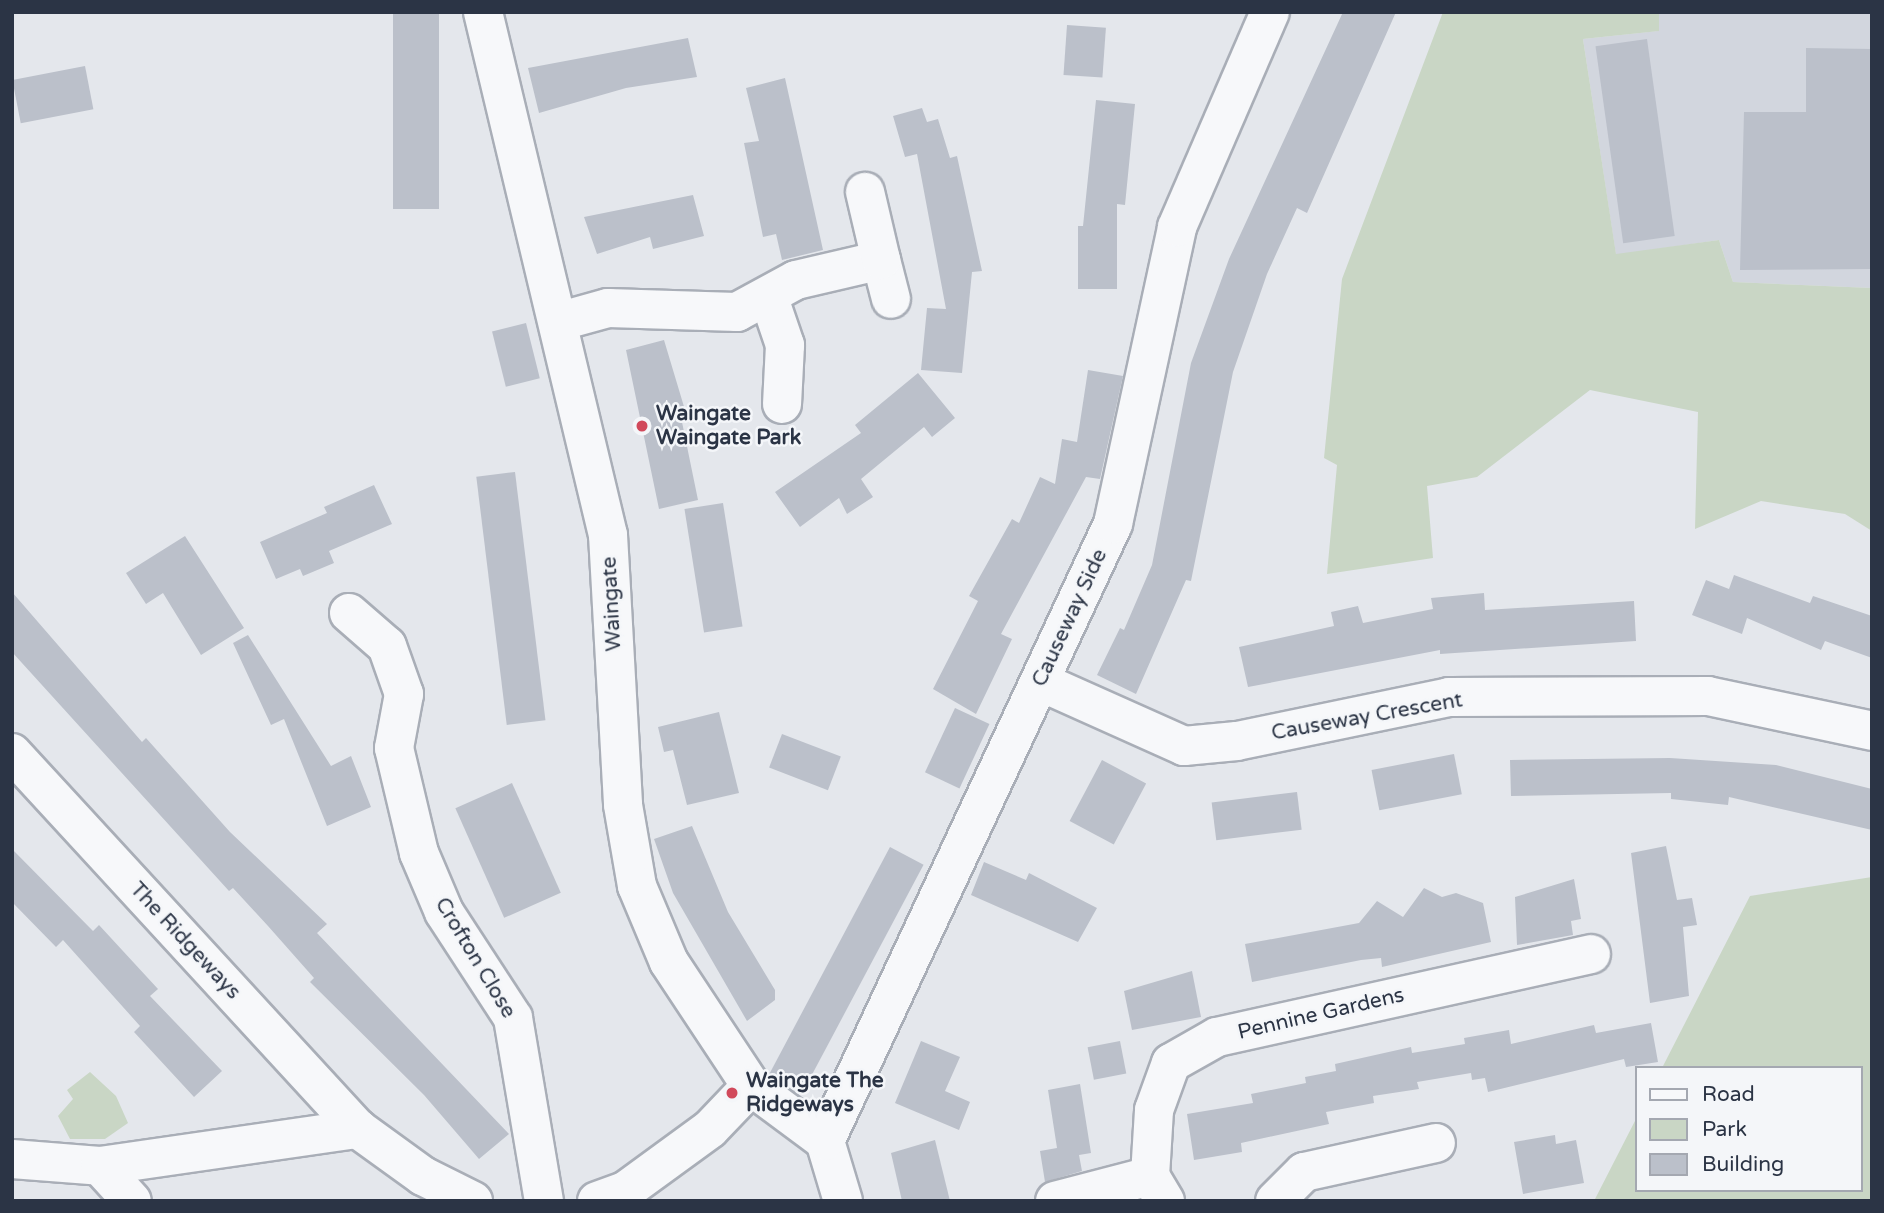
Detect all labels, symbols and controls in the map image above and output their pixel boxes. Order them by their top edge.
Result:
place label: Waingate Waingate Park [656,401,801,451]
marker: Waingate Waingate Park [634,418,650,434]
street label: Causeway Side [1027,545,1113,691]
street label: Waingate [597,556,627,652]
street label: Causeway Crescent [1270,688,1464,746]
street label: The Ridgeways [124,877,246,1005]
street label: Crofton Close [429,893,521,1023]
street label: Pennine Gardens [1235,983,1407,1045]
legend [1636,1066,1863,1192]
place label: Waingate The Ridgeways [746,1068,884,1118]
text: Road [1702,1082,1755,1107]
marker: Waingate The Ridgeways [724,1085,740,1101]
text: Park [1702,1117,1747,1142]
text: Building [1702,1152,1784,1177]

